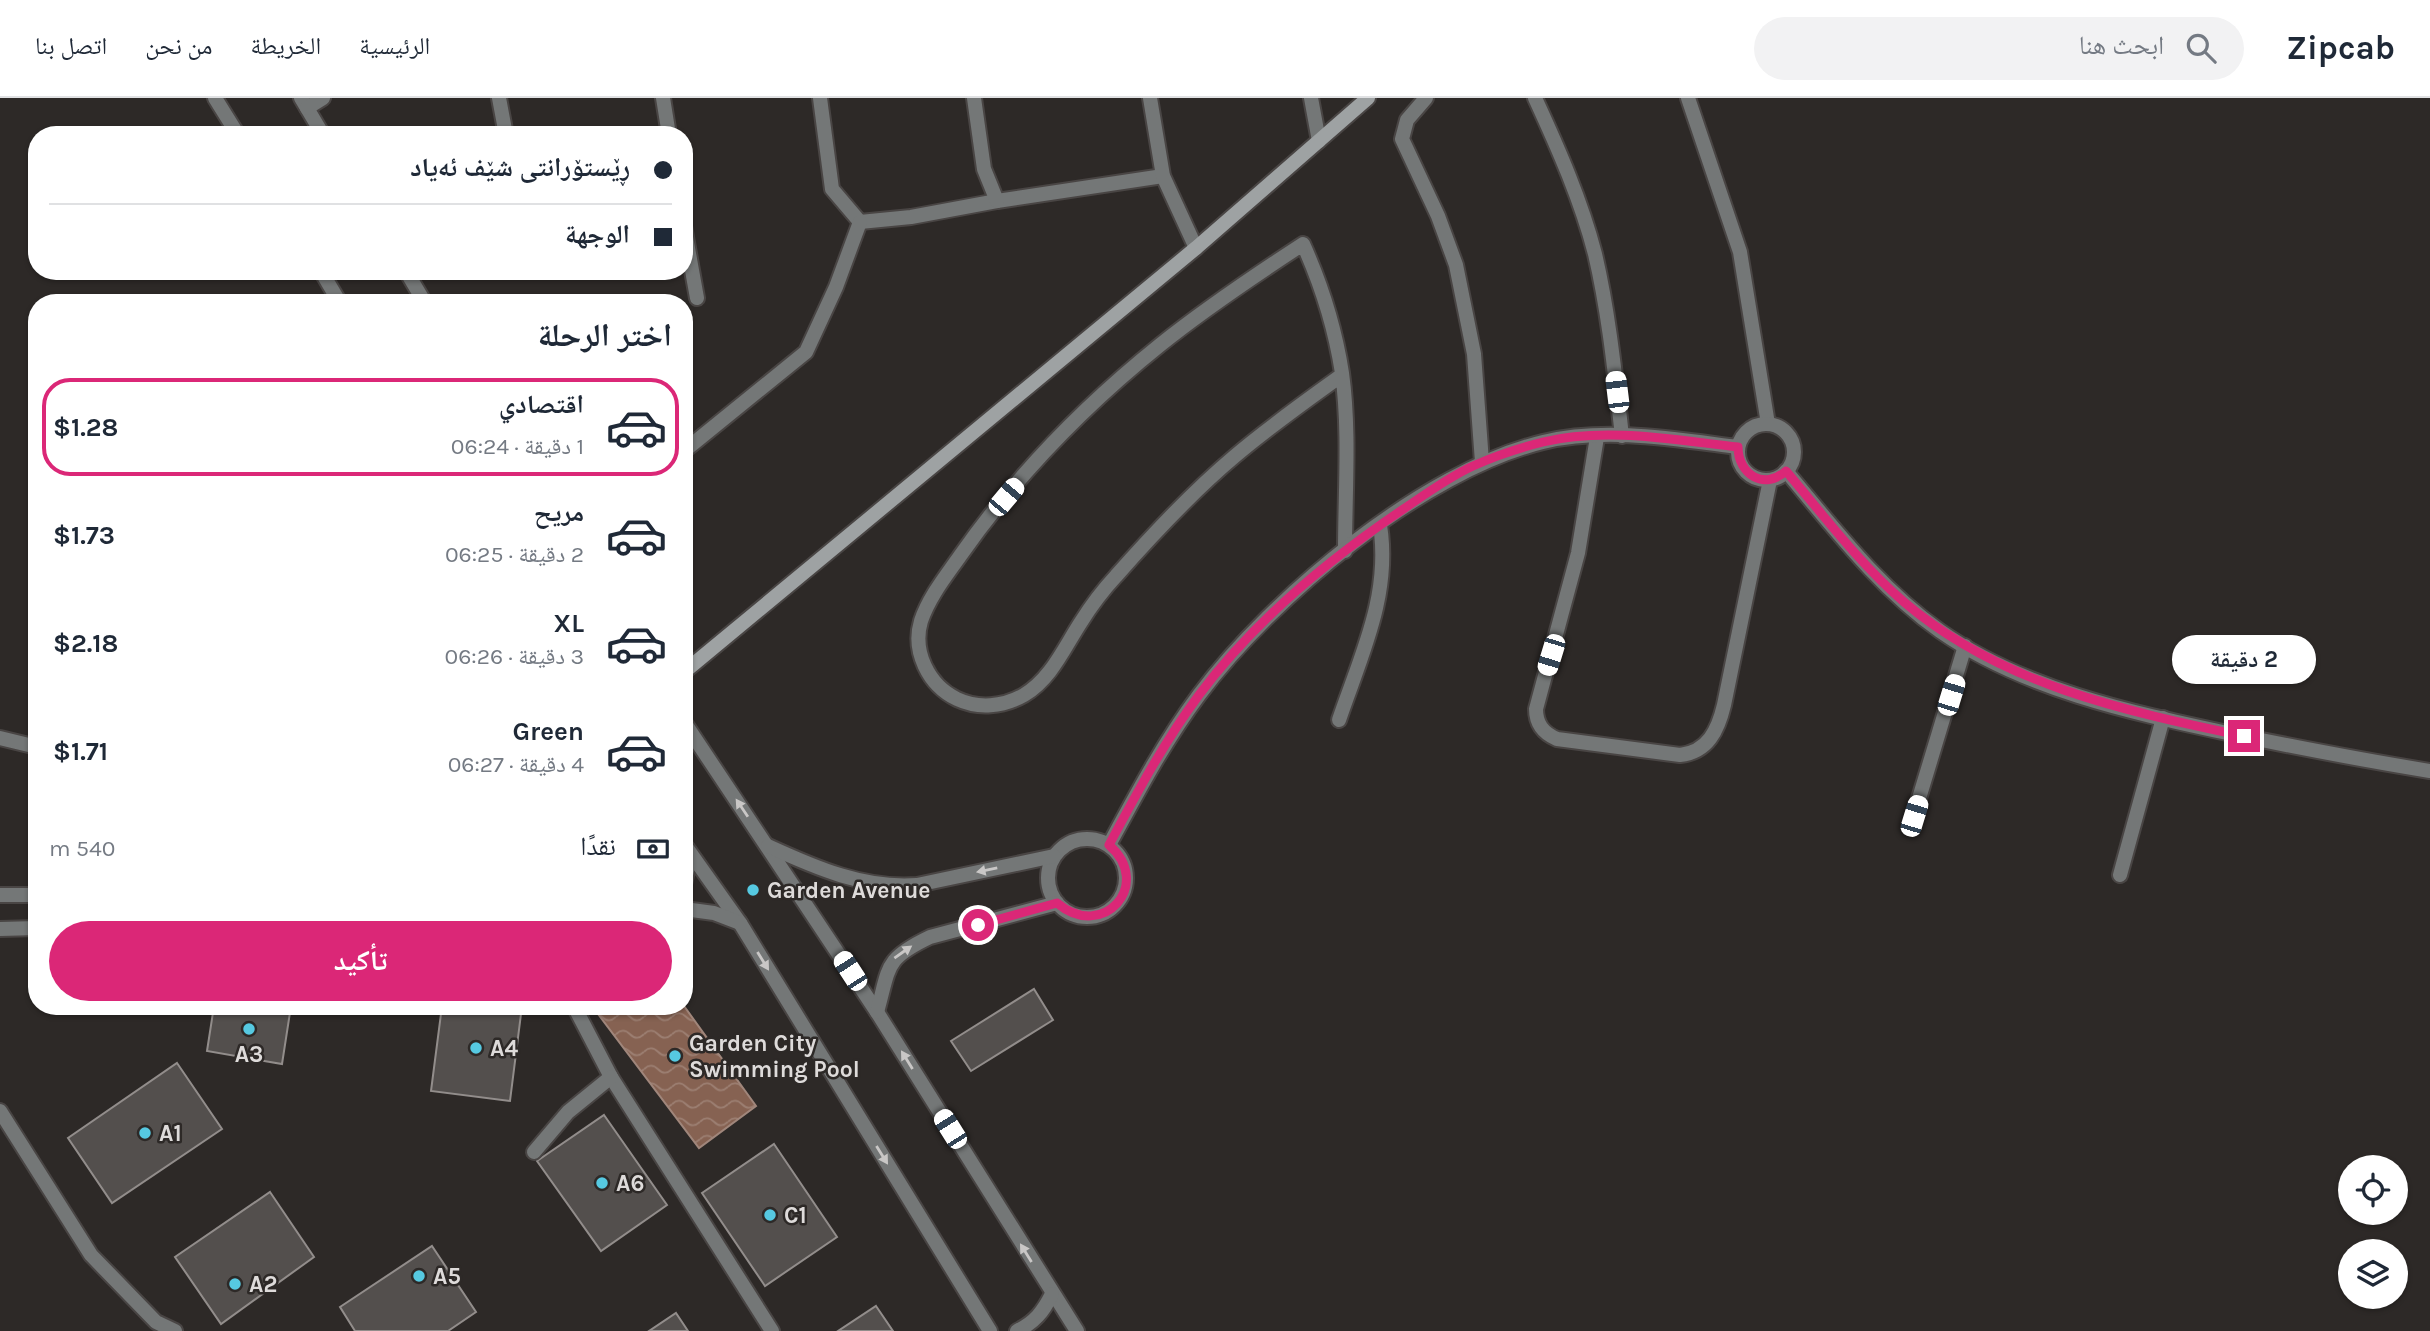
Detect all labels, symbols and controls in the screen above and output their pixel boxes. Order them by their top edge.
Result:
search box [1754,17,2244,80]
icon: search [2182,29,2220,67]
text: Zipcab [2286,29,2395,67]
text: ابحث هنا [2079,30,2164,61]
text: اتصل بنا [35,32,107,60]
text: من نحن [145,32,213,60]
text: الخريطة [251,32,321,60]
text: الرئيسية [359,32,430,60]
text: ڕێستۆرانتی شێف ئەیاد [410,152,630,183]
text: الوجهة [565,219,630,250]
text: اختر الرحلة [538,317,672,354]
car [1605,370,1630,414]
text: اقتصادي [499,389,584,420]
icon: car [605,396,668,459]
text: $1.28 [53,412,118,443]
text: 1 دقيقة · 06:24 [451,433,584,460]
car [985,474,1028,520]
text: مريح [534,497,584,528]
icon: car [605,504,668,567]
text: $1.73 [53,520,115,551]
text: 2 دقيقة · 06:25 [445,541,584,568]
text: XL [553,608,584,639]
icon: car [605,612,668,675]
text: $2.18 [53,628,118,659]
car [1535,632,1568,678]
callout: 2 دقيقة [2172,634,2316,684]
text: 3 دقيقة · 06:26 [445,643,584,670]
text: 2 دقيقة [2210,646,2278,673]
car [1935,672,1968,718]
text: Green [512,716,584,747]
icon: car [605,720,668,783]
route end [2228,720,2260,752]
text: $1.71 [53,736,108,767]
text: 4 دقيقة · 06:27 [448,751,584,778]
car [1898,793,1931,839]
one-way arrow [736,798,749,817]
icon: cash [634,830,672,868]
text: نقدًا [580,831,616,862]
text: 540 m [49,835,115,862]
one-way arrow [976,865,998,876]
place label: Garden Avenue [767,877,931,904]
marker: Garden Avenue [745,882,761,898]
route start [962,909,994,941]
button: تأكيد [49,921,672,1001]
one-way arrow [894,945,912,959]
car [830,948,871,994]
one-way arrow [757,952,770,971]
marker: A3 [241,1021,257,1037]
place label: Garden City Swimming Pool [689,1030,860,1083]
place label: A4 [490,1035,518,1062]
marker: A4 [468,1040,484,1056]
place label: A3 [235,1041,263,1068]
marker: Garden City Swimming Pool [667,1048,683,1064]
one-way arrow [900,1050,913,1069]
car [930,1106,971,1152]
place label: A1 [159,1120,182,1147]
marker: A1 [137,1125,153,1141]
one-way arrow [876,1145,889,1165]
map controls [2338,1155,2408,1309]
button: locate [2338,1155,2408,1225]
place label: A6 [616,1170,644,1197]
marker: A6 [594,1175,610,1191]
place label: C1 [784,1202,807,1229]
marker: C1 [762,1207,778,1223]
button: layers [2338,1239,2408,1309]
one-way arrow [1020,1243,1033,1263]
place label: A5 [433,1263,461,1290]
marker: A5 [411,1268,427,1284]
place label: A2 [249,1271,277,1298]
marker: A2 [227,1276,243,1292]

